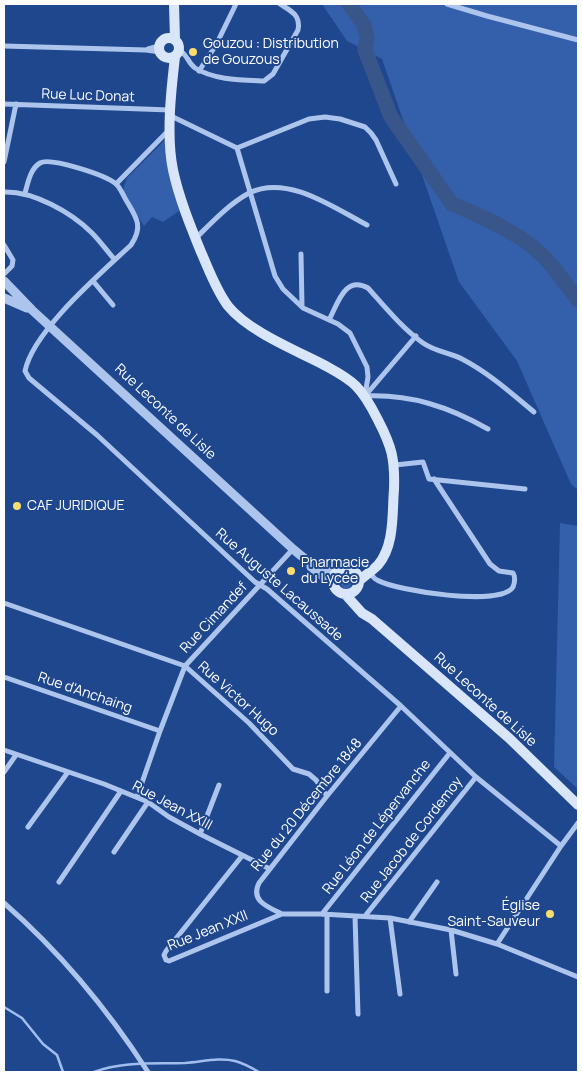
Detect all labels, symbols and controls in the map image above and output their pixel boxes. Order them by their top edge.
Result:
place label: Gouzou : Distribution de Gouzous [203,36,339,68]
marker: Gouzou : Distribution de Gouzous [187,46,199,58]
street label: Rue Luc Donat [41,86,135,106]
street label: Rue Leconte de Lisle [111,361,219,463]
place label: CAF JURIDIQUE [27,498,124,514]
marker: CAF JURIDIQUE [11,500,23,512]
street label: Rue Auguste Lacaussade [212,525,346,645]
place label: Pharmacie du Lycée [301,555,369,588]
marker: Pharmacie du Lycée [285,565,297,577]
street label: Rue Cimandef [177,579,251,657]
street label: Rue Leconte de Lisle [430,649,540,751]
street label: Rue Victor Hugo [194,658,282,740]
street label: Rue d'Anchaing [36,669,134,717]
street label: Rue du 20 Décembre 1848 [248,735,366,875]
street label: Rue Léon de Lépervanche [319,757,435,897]
street label: Rue Jacob de Cordemoy [358,774,466,906]
street label: Rue Jean XXIII [129,778,215,834]
place label: Église Saint-Sauveur [447,898,540,930]
street label: Rue Jean XXII [165,907,251,955]
marker: Église Saint-Sauveur [544,908,556,920]

